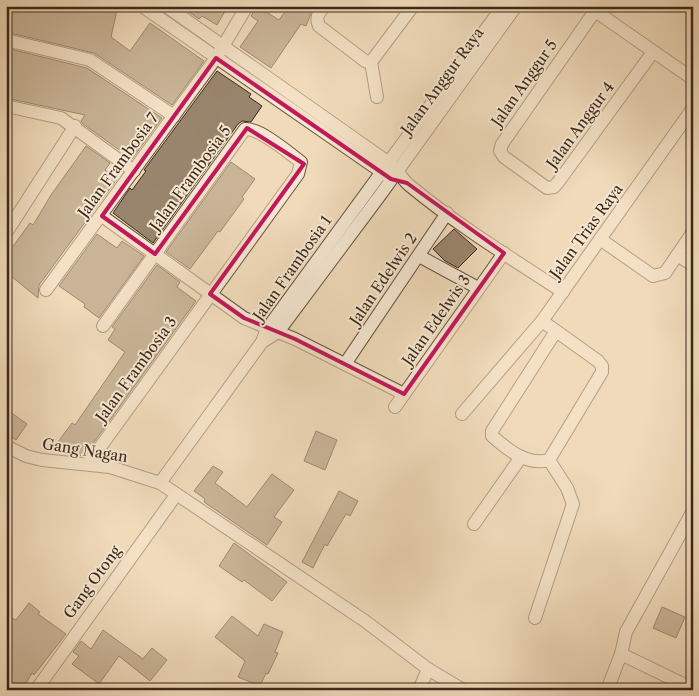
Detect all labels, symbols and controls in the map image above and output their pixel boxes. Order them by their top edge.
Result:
street label: Jalan Anggur Raya [396,24,487,140]
street label: Jalan Anggur 5 [486,36,561,132]
street label: Jalan Anggur 4 [541,78,618,174]
street label: Jalan Frambosia 7 [72,108,163,223]
street label: Jalan Frambosia 5 [144,122,235,236]
street label: Jalan Trias Raya [544,180,627,284]
street label: Jalan Frambosia 1 [248,211,336,326]
street label: Jalan Edelwis 2 [344,229,421,330]
street label: Jalan Edelwis 3 [396,271,474,371]
street label: Jalan Frambosia 3 [90,312,181,427]
street label: Gang Nagan [41,434,130,466]
street label: Gang Otong [59,542,125,622]

